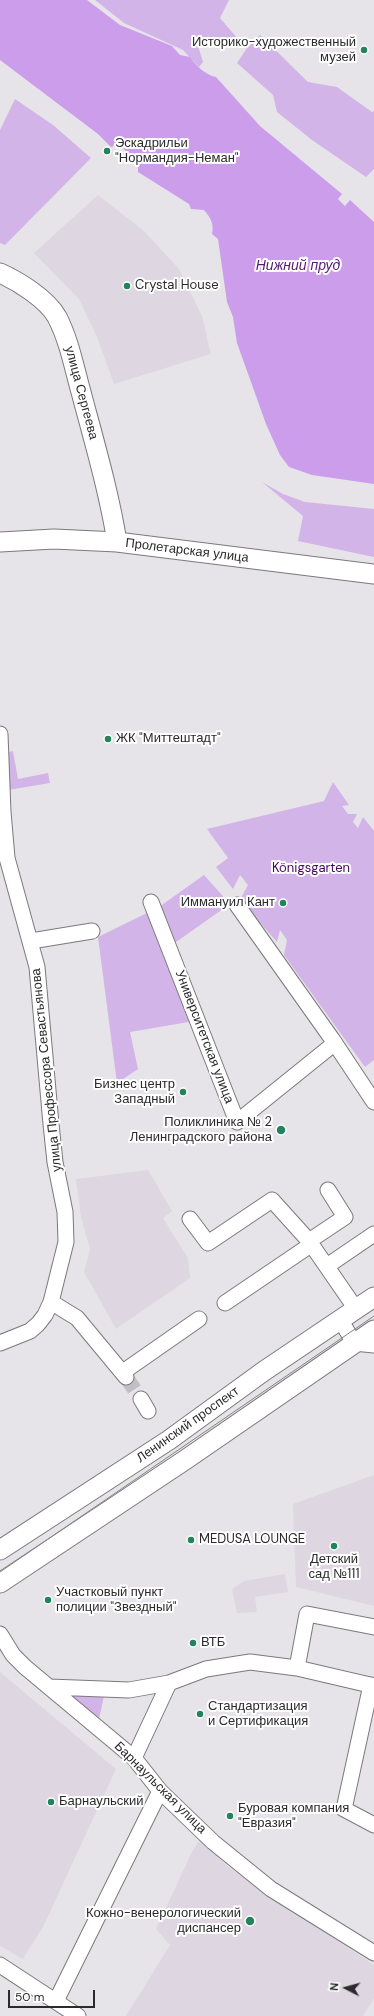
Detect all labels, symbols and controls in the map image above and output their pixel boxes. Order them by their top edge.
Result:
place label: Историко-художественный музей [192,35,356,66]
marker: Историко-художественный музей [359,45,369,55]
place label: Эскадрильи "Нормандия-Неман" [115,136,239,167]
marker: Эскадрильи "Нормандия-Неман" [102,146,112,156]
water label: Нижний пруд [256,258,340,274]
place label: Crystal House [135,278,219,294]
marker: Crystal House [122,281,132,291]
street label: улица Сергеева [61,345,101,441]
street label: Пролетарская улица [124,536,250,566]
place label: ЖК "Миттештадт" [116,731,221,747]
marker: ЖК "Миттештадт" [103,734,113,744]
park label: Königsgarten [272,861,350,877]
place label: Иммануил Кант [181,895,275,911]
marker: Иммануил Кант [278,898,288,908]
street label: улица Профессора Севастьянова [29,967,65,1173]
street label: Университетская улица [171,968,237,1106]
place label: Бизнес центр Западный [94,1077,175,1108]
marker: Бизнес центр Западный [178,1087,188,1097]
place label: Поликлиника № 2 Ленинградского района [130,1115,272,1146]
marker: Поликлиника № 2 Ленинградского района [275,1124,287,1136]
street label: Ленинский проспект [134,1384,242,1466]
place label: MEDUSA LOUNGE [199,1532,305,1548]
marker: MEDUSA LOUNGE [186,1535,196,1545]
marker: Детский сад №111 [329,1541,339,1551]
place label: Детский сад №111 [309,1552,359,1583]
place label: Участковый пункт полиции "Звездный" [56,1585,176,1616]
marker: Участковый пункт полиции "Звездный" [43,1595,53,1605]
place label: ВТБ [201,1635,225,1651]
marker: ВТБ [188,1638,198,1648]
place label: Стандартизация и Сертификация [208,1699,308,1730]
marker: Стандартизация и Сертификация [195,1709,205,1719]
street label: Барнаульская улица [111,1739,209,1837]
place label: Барнаульский [59,1794,144,1810]
marker: Барнаульский [46,1797,56,1807]
place label: Буровая компания "Евразия" [238,1801,349,1832]
marker: Буровая компания "Евразия" [225,1811,235,1821]
place label: Кожно-венерологический диспансер [86,1906,241,1937]
marker: Кожно-венерологический диспансер [244,1915,256,1927]
north arrow [326,1968,366,2008]
scale bar [10,1982,97,2008]
text: N [327,1982,341,1991]
text: 50 m [15,1989,44,2005]

